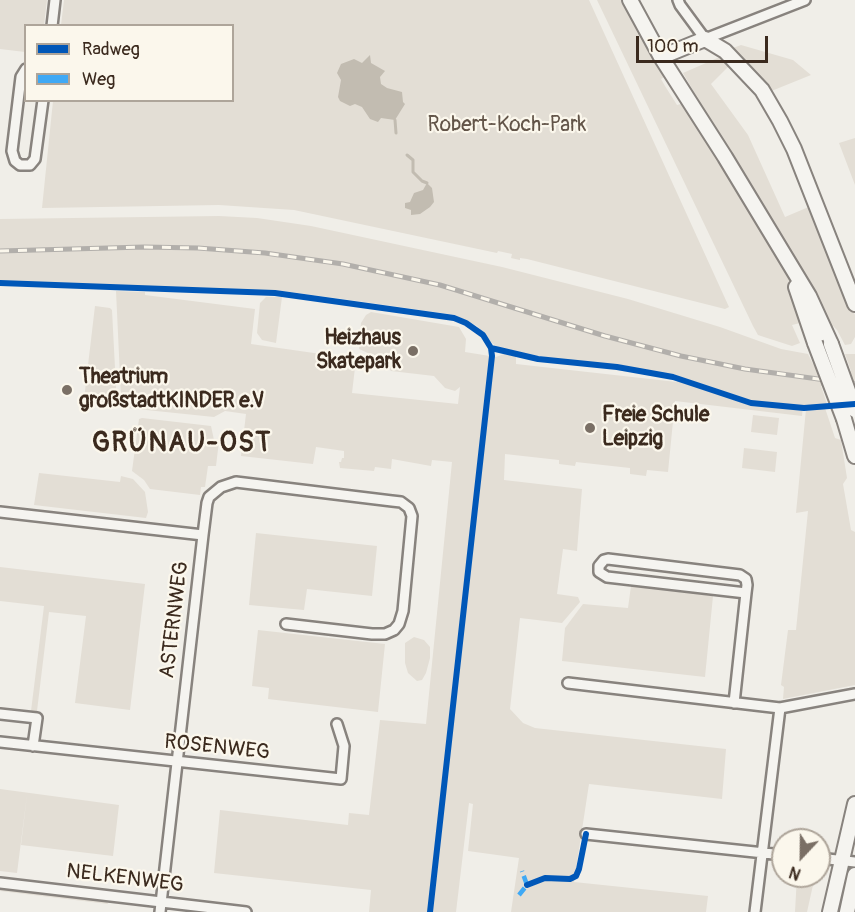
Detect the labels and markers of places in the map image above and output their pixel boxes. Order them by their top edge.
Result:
place label: Heizhaus Skatepark [316,326,401,376]
marker: Heizhaus Skatepark [406,344,420,358]
place label: Theatrium großstadtKINDER e.V [79,365,264,415]
marker: Theatrium großstadtKINDER e.V [60,383,74,397]
place label: Freie Schule Leipzig [602,403,709,453]
marker: Freie Schule Leipzig [583,421,597,435]

